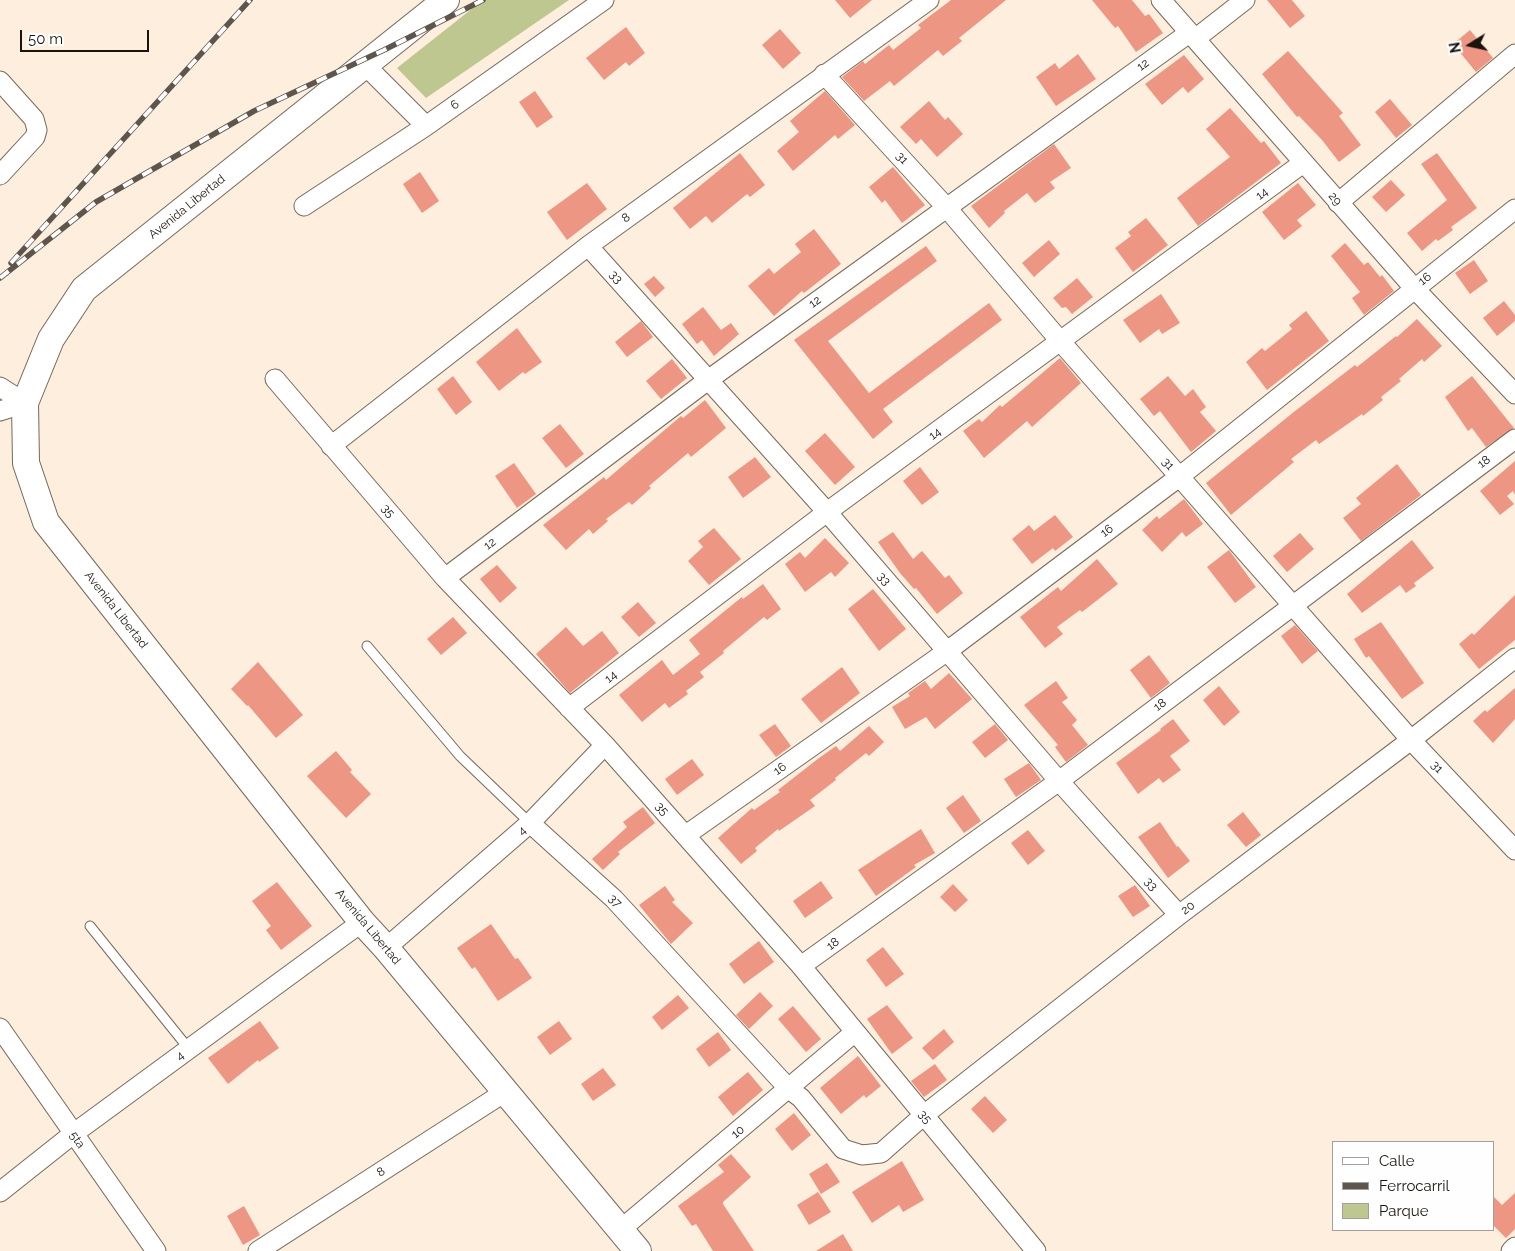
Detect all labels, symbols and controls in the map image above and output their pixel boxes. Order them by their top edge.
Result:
scale bar [22,20,151,52]
north arrow [1445,20,1495,70]
text: 50 m [28,30,63,48]
text: N [1446,41,1464,54]
street label: 12 [1134,56,1152,74]
street label: 6 [448,97,462,113]
street label: 31 [893,149,911,167]
street label: Avenida Libertad [146,172,228,242]
street label: 14 [1253,185,1271,203]
street label: 29 [1325,189,1345,209]
street label: 8 [619,210,633,226]
street label: 33 [606,267,626,287]
street label: 16 [1416,270,1434,288]
street label: 12 [806,293,824,311]
street label: 14 [926,425,944,443]
street label: 18 [1475,453,1493,471]
street label: 31 [1159,455,1177,473]
street label: 35 [378,501,398,521]
street label: 16 [1098,522,1116,540]
street label: 12 [481,535,499,553]
street label: Avenida Libertad [81,569,151,651]
street label: 33 [874,569,894,589]
street label: 14 [602,668,620,686]
street label: 18 [1151,696,1169,714]
street label: 31 [1428,758,1446,776]
street label: 16 [771,760,789,778]
street label: 35 [652,799,672,819]
street label: 4 [515,823,529,839]
street label: 33 [1141,874,1161,894]
street label: Avenida Libertad [332,886,404,968]
street label: 37 [605,891,625,911]
street label: 20 [1178,898,1198,918]
street label: 18 [824,935,842,953]
street label: 4 [173,1048,187,1064]
street label: 35 [915,1107,935,1127]
street label: 10 [729,1122,747,1142]
street label: 5ta [66,1129,88,1151]
legend [1332,1141,1495,1231]
text: Calle [1379,1152,1414,1170]
street label: 8 [374,1164,388,1180]
text: Ferrocarril [1379,1177,1450,1195]
text: Parque [1379,1202,1428,1220]

